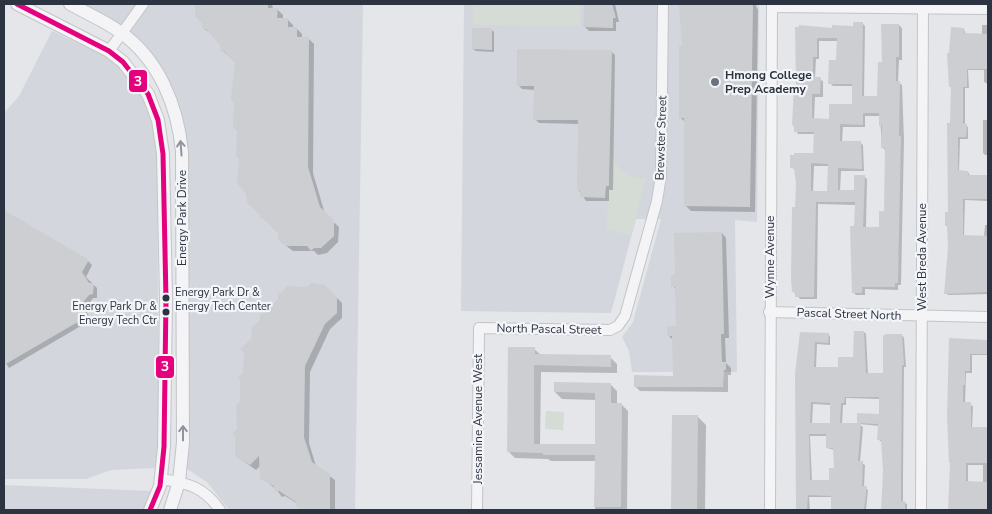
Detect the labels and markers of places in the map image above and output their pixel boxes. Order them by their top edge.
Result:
place label: Hmong College Prep Academy [725,67,812,97]
marker: Hmong College Prep Academy [709,76,721,88]
place label: Energy Park Dr & Energy Tech Center [175,285,271,314]
marker: Energy Park Dr & Energy Tech Center [161,293,171,303]
place label: Energy Park Dr & Energy Tech Ctr [72,299,157,328]
marker: Energy Park Dr & Energy Tech Ctr [161,307,171,317]

